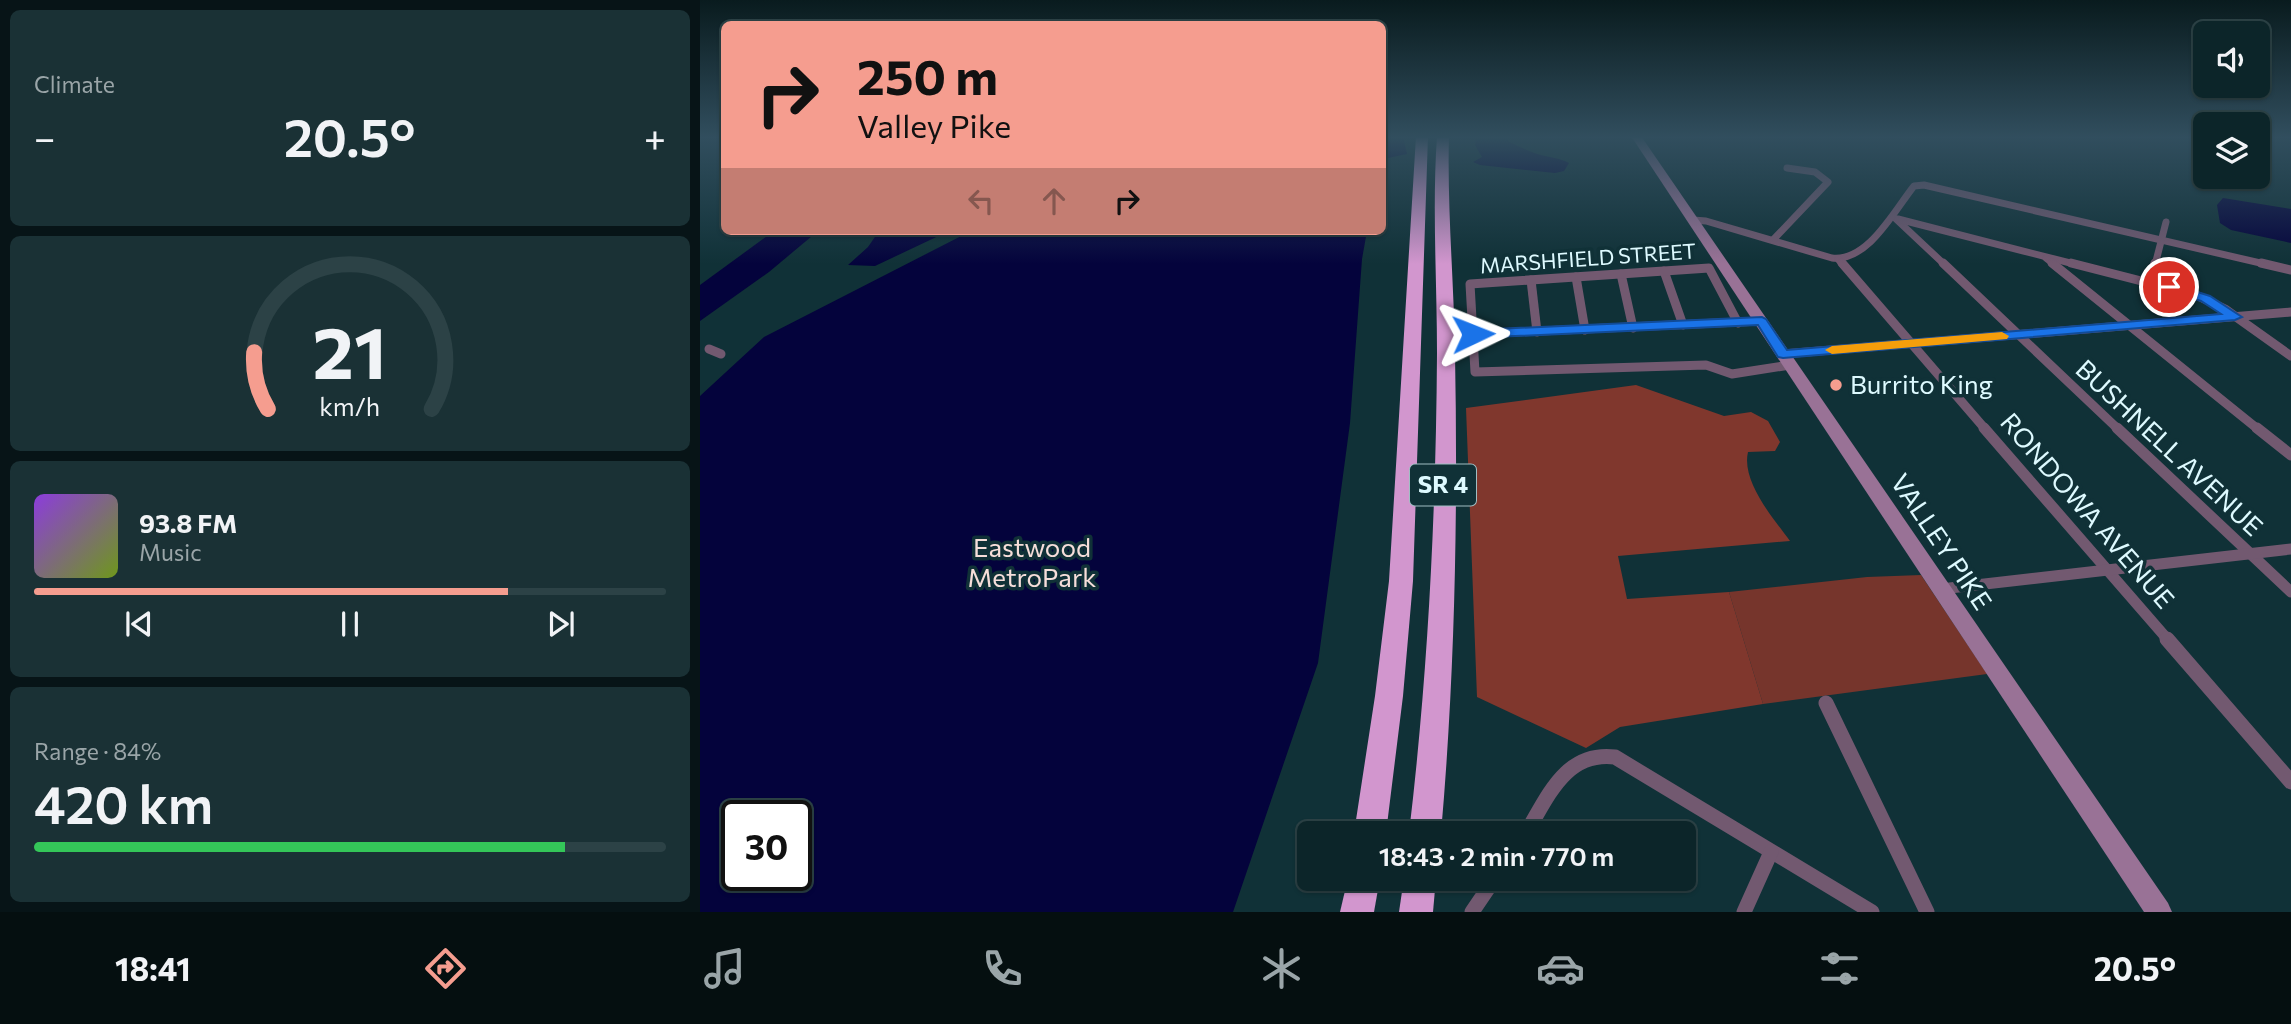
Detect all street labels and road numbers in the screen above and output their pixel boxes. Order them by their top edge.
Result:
street label: MARSHFIELD STREET [1479,237,1697,278]
street label: BUSHNELL AVENUE [2070,352,2270,541]
street label: RONDOWA AVENUE [1995,406,2181,614]
road number: SR 4 [1410,464,1476,506]
street label: VALLEY PIKE [1885,467,1999,615]

